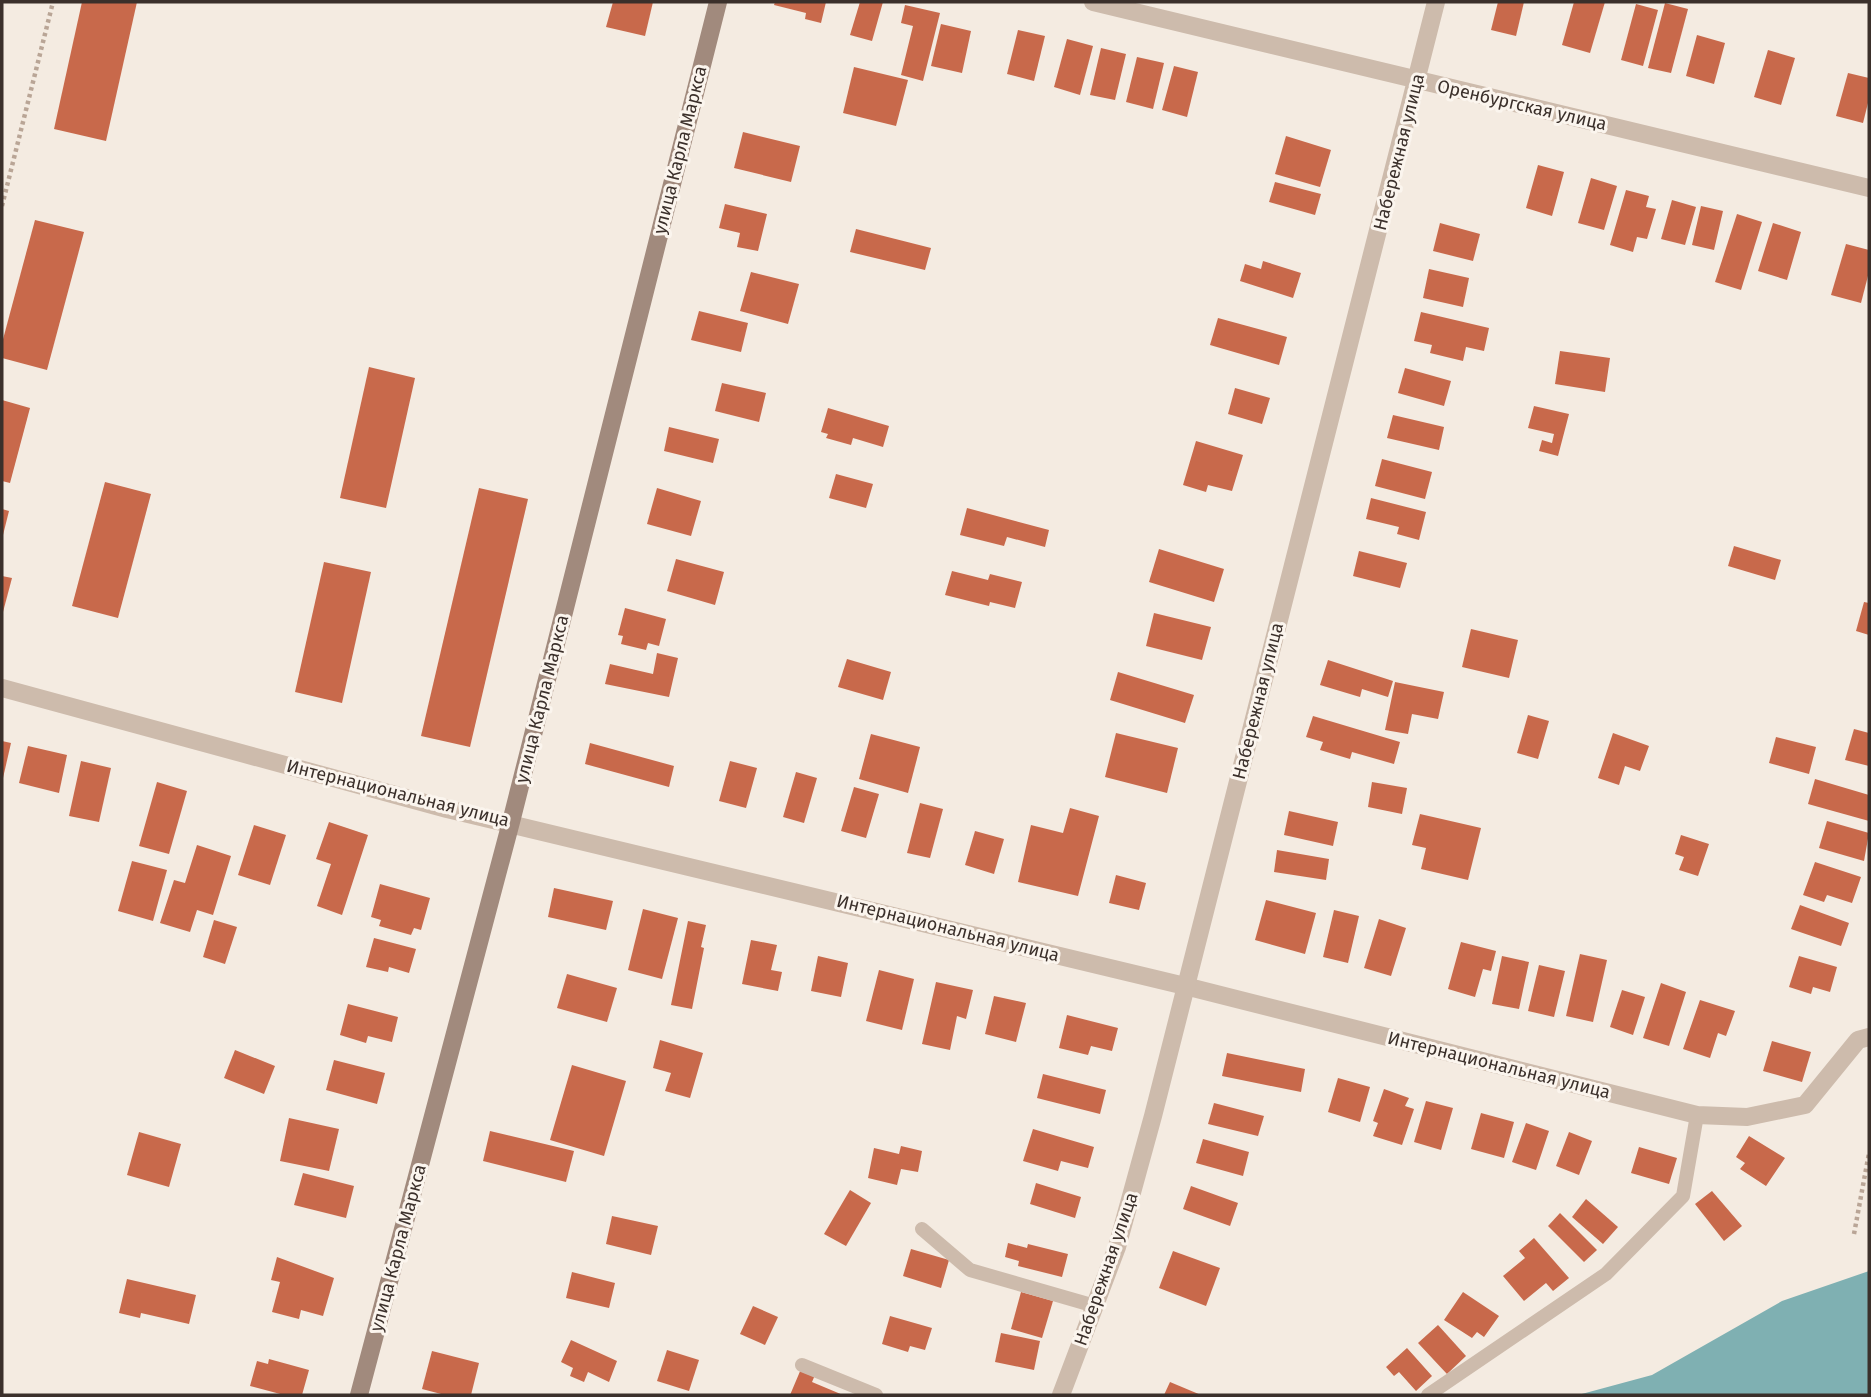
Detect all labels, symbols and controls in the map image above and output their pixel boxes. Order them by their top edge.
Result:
street label: улица Карла Маркса [648,64,712,236]
street label: Набережная улица [1369,71,1429,233]
street label: Оренбургская улица [1435,75,1609,135]
street label: улица Карла Маркса [510,613,574,785]
street label: Набережная улица [1228,620,1288,782]
street label: Интернациональная улица [284,755,512,831]
street label: Интернациональная улица [834,890,1062,966]
street label: Интернациональная улица [1385,1027,1613,1103]
street label: улица Карла Маркса [365,1162,431,1334]
street label: Набережная улица [1069,1189,1143,1349]

